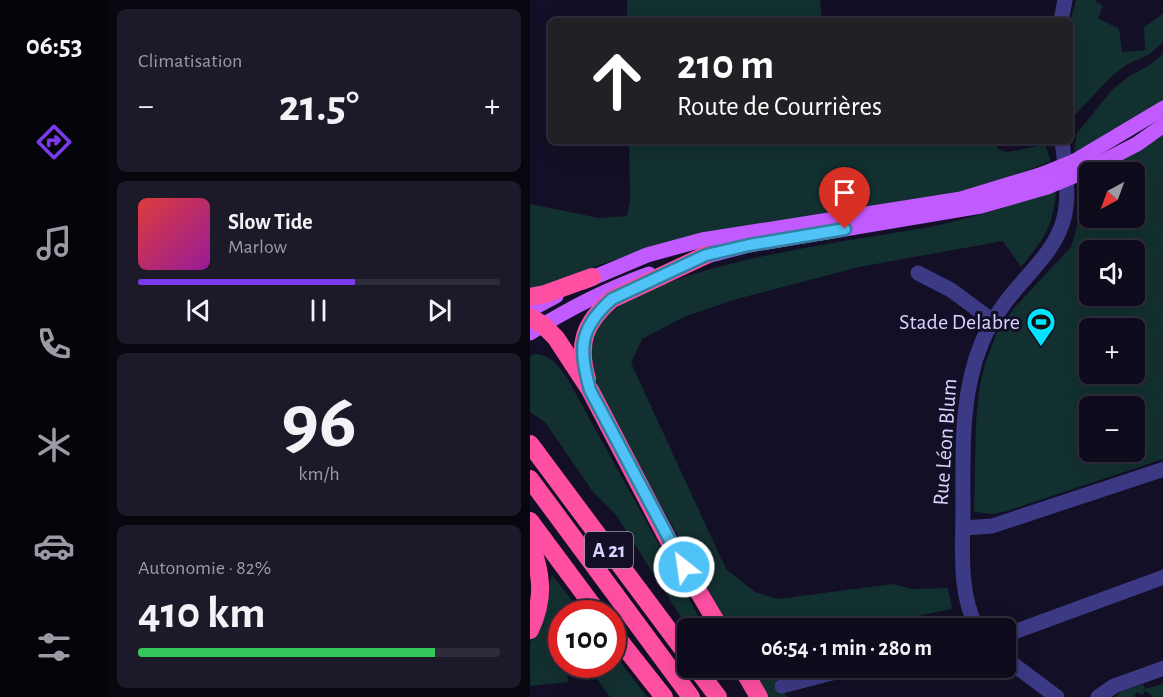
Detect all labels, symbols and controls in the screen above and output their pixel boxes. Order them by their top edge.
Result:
text: 06:53 [26,32,82,59]
icon: ahead [578,42,656,120]
text: 210 m [677,44,774,86]
text: Climatisation [138,51,242,71]
text: 21.5° [279,84,359,129]
text: − [138,90,154,123]
text: + [484,90,500,123]
text: Route de Courrières [677,93,882,120]
icon: directions [33,121,75,163]
north arrow [1079,162,1145,228]
map controls [1079,162,1145,462]
pin [819,167,870,229]
icon: arrive [828,176,861,209]
text: Slow Tide [228,211,313,233]
icon: music [33,222,75,264]
text: Marlow [228,237,287,257]
button: sound [1079,240,1145,306]
icon: previous [182,294,215,327]
icon: pause [302,294,335,327]
icon: next [423,294,456,327]
sports icon: Stade Delabre [1025,306,1057,348]
place label: Stade Delabre [899,311,1020,333]
button: + [1079,318,1145,384]
icon: phone [33,323,75,365]
street label: Rue Léon Blum [930,378,960,506]
text: 96 [281,384,357,462]
button: − [1079,396,1145,462]
icon: climate [33,424,75,466]
text: km/h [298,464,340,484]
icon: car [33,525,75,567]
road number: A 21 [585,532,633,568]
position arrow [652,535,716,599]
text: Autonomie · 82% [138,558,271,578]
text: 410 km [138,591,266,636]
speed limit sign: 100 [548,600,626,678]
icon: filters [33,626,75,668]
text: 06:54 · 1 min · 280 m [761,637,932,659]

